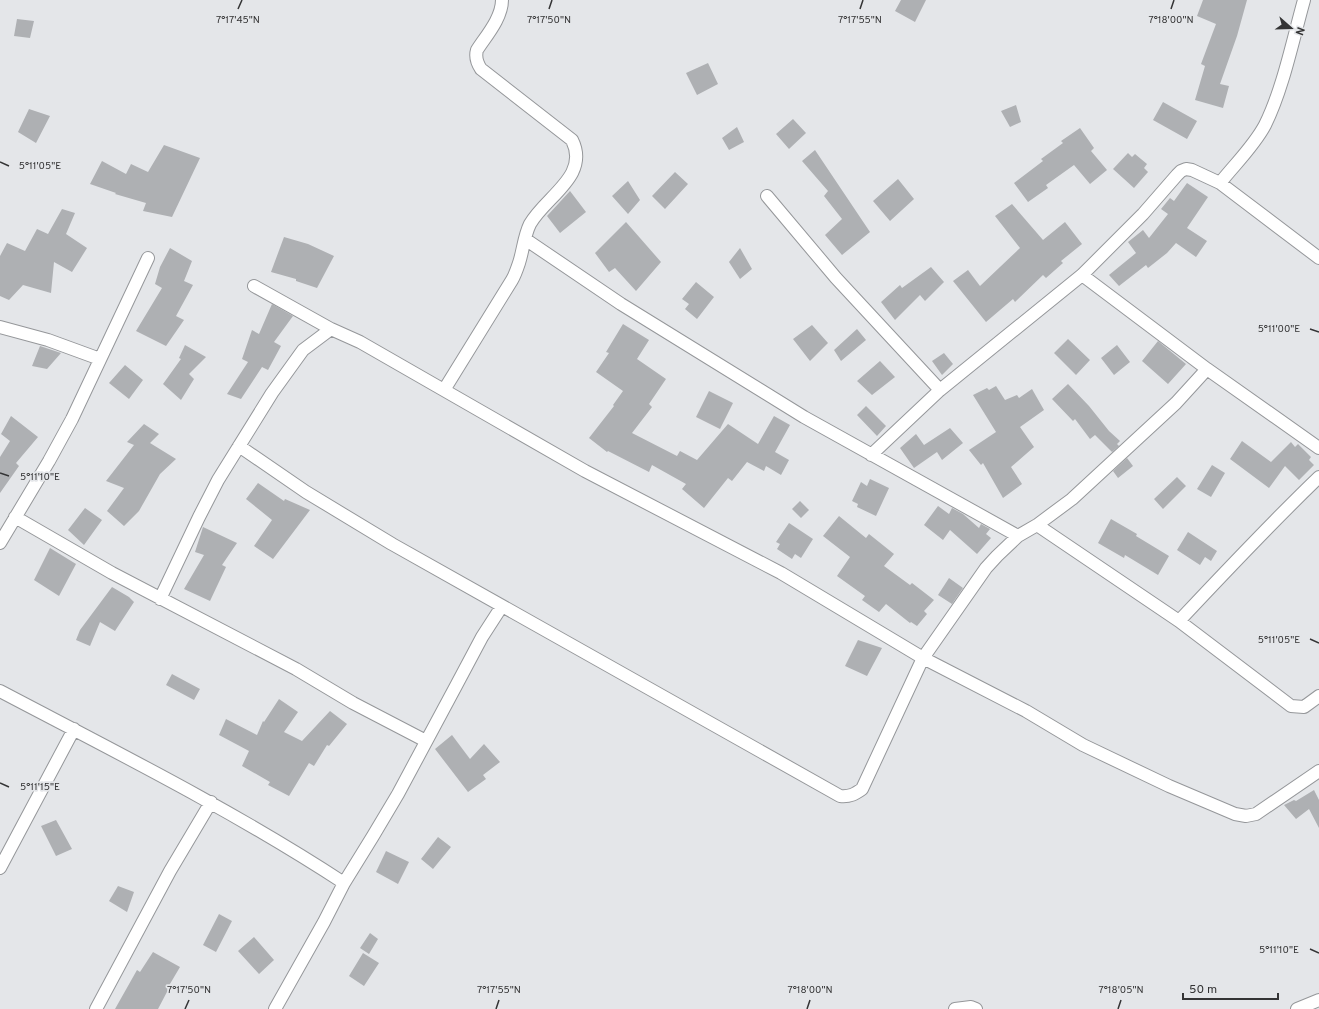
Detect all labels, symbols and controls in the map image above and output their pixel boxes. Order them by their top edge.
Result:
north arrow [1271,8,1311,48]
text: 7°17'45"N [216,14,260,27]
text: 7°17'50"N [527,14,571,27]
text: 7°17'55"N [838,14,882,27]
text: 7°18'00"N [1148,14,1194,27]
text: N [1292,25,1307,37]
text: 5°11'05"E [19,160,61,173]
text: 5°11'00"E [1258,323,1300,336]
text: 5°11'10"E [20,471,60,484]
text: 5°11'05"E [1258,634,1300,647]
text: 5°11'15"E [20,781,60,794]
text: 5°11'10"E [1259,944,1299,957]
scale bar [1183,975,1278,1001]
text: 50 m [1189,982,1217,998]
text: 7°17'50"N [167,984,211,997]
text: 7°17'55"N [477,984,521,997]
text: 7°18'00"N [787,984,833,997]
text: 7°18'05"N [1098,984,1144,997]

